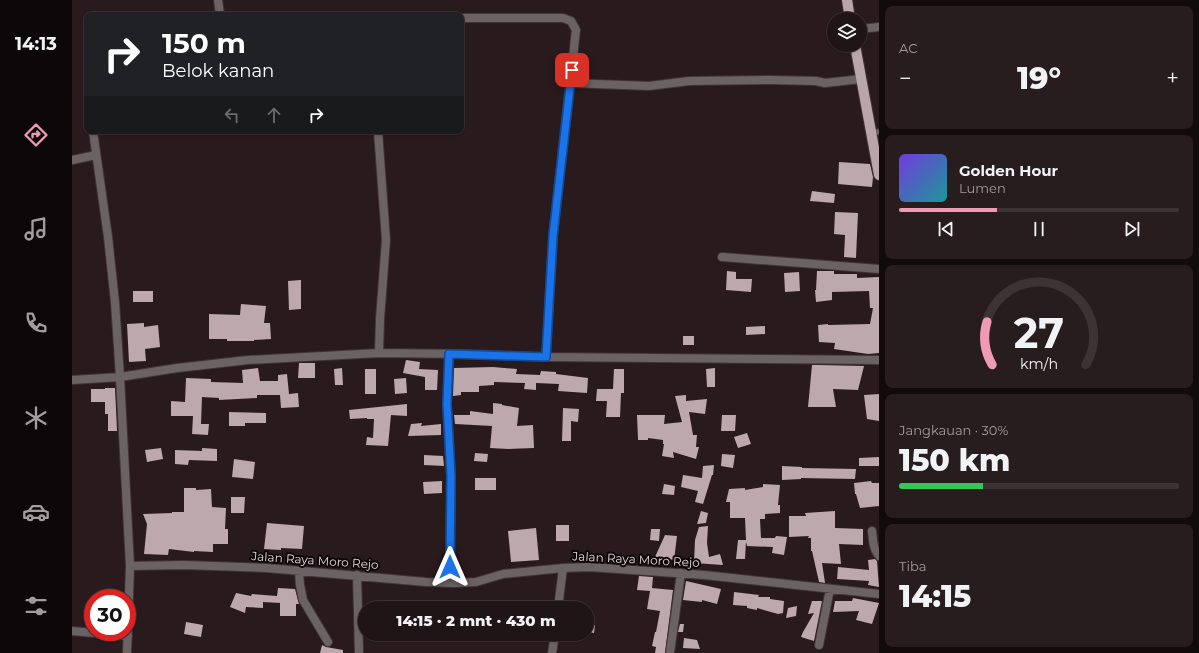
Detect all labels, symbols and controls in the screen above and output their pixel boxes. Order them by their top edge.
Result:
map controls [827,12,867,52]
button: layers [827,12,867,52]
text: 150 m [162,26,246,60]
icon: right [96,28,148,80]
text: 14:13 [15,33,57,55]
text: AC [899,40,917,56]
pin [555,53,589,87]
icon: arrive [561,59,583,81]
text: Belok kanan [162,60,274,82]
text: 19° [1017,60,1061,97]
text: − [899,65,912,92]
text: + [1166,65,1179,92]
icon: left [221,104,243,126]
icon: ahead [263,104,285,126]
icon: right [305,104,327,126]
icon: directions [22,121,50,149]
text: Golden Hour [959,161,1058,180]
text: Lumen [959,180,1006,196]
icon: music [22,215,50,243]
icon: previous [935,218,957,240]
icon: pause [1028,218,1050,240]
icon: next [1121,218,1143,240]
text: 27 [1014,307,1064,357]
icon: phone [22,309,50,337]
text: km/h [1020,354,1058,372]
icon: climate [22,404,50,432]
text: Jangkauan · 30% [899,422,1008,438]
text: 150 km [899,442,1010,479]
icon: car [22,498,50,526]
position arrow [429,546,471,588]
street label: Jalan Raya Moro Rejo [250,548,379,572]
street label: Jalan Raya Moro Rejo [571,548,700,570]
text: Tiba [899,558,926,574]
text: 14:15 [899,578,971,615]
speed limit sign: 30 [84,589,136,641]
icon: filters [22,592,50,620]
text: 14:15 · 2 mnt · 430 m [396,611,556,630]

